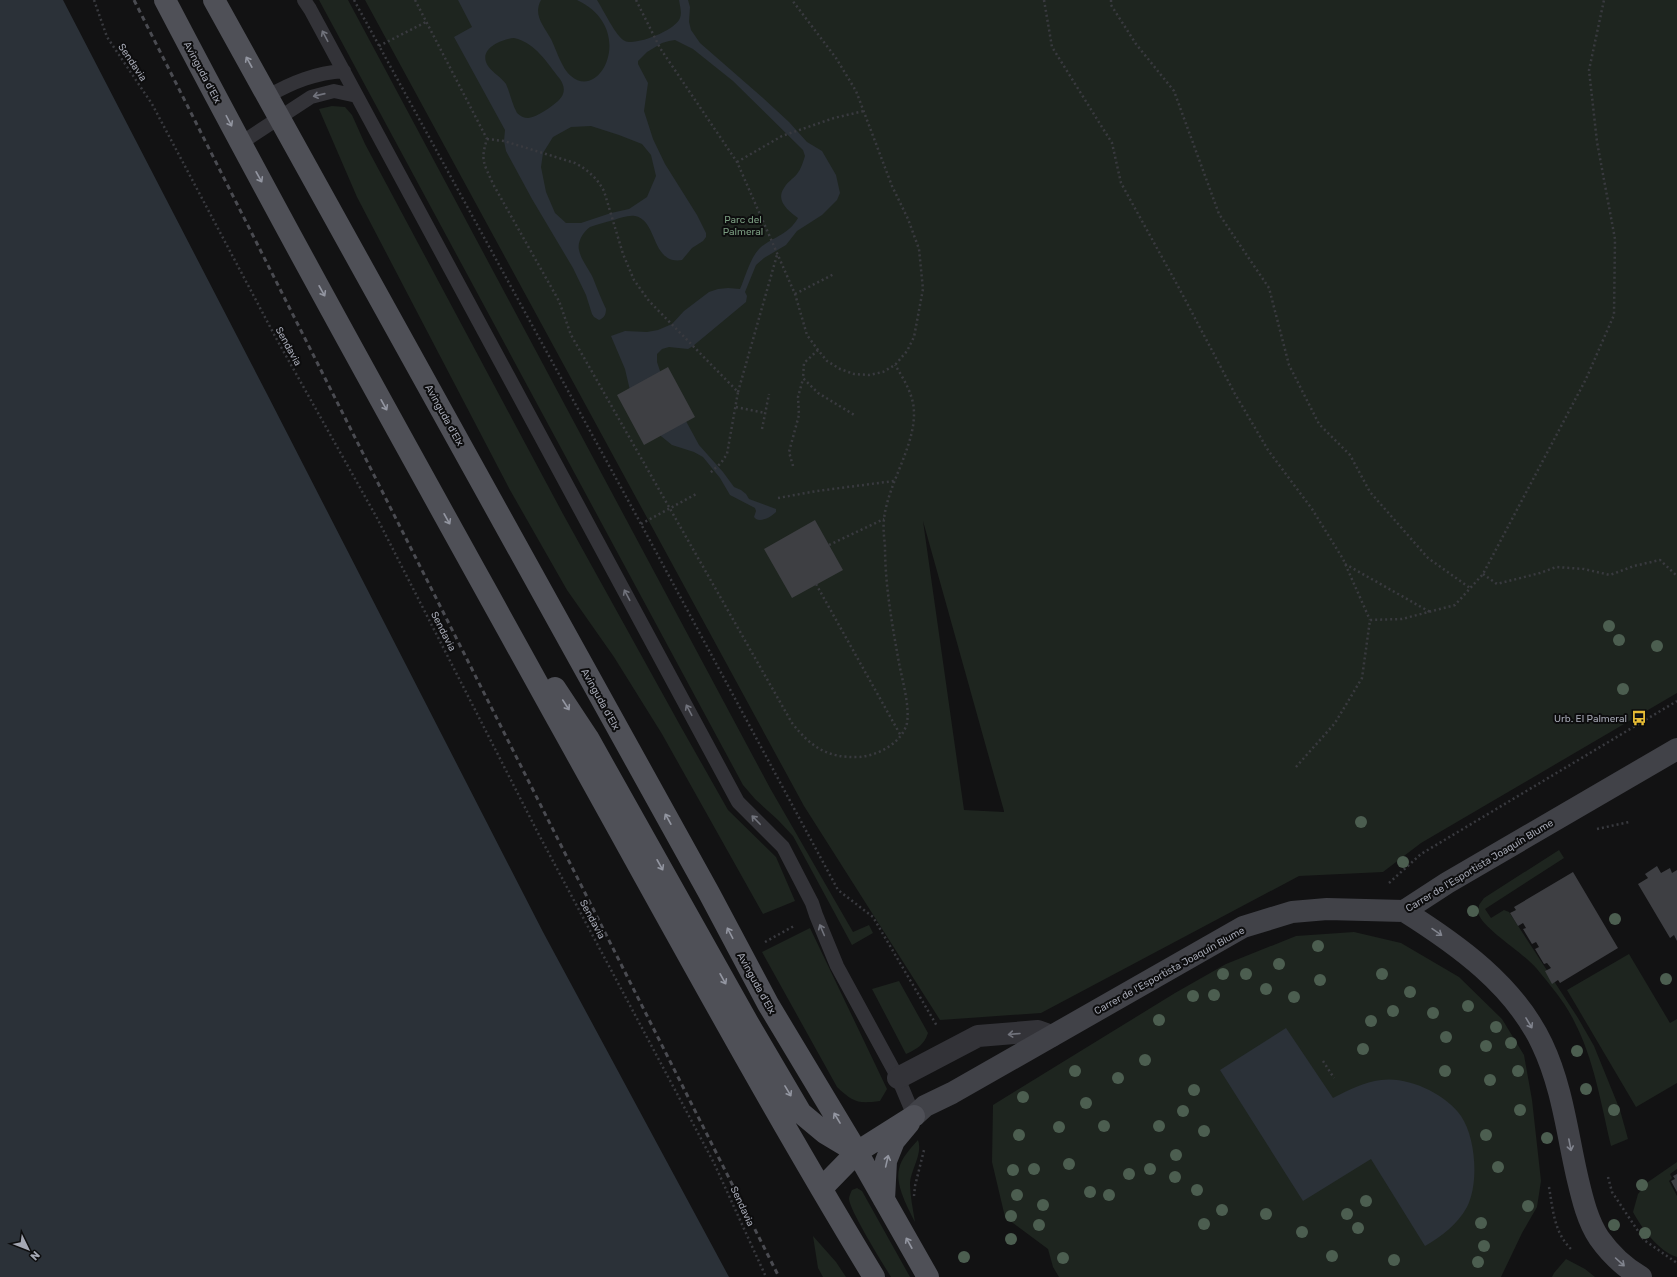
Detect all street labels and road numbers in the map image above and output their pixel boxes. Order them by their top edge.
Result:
street label: Avinguda d'Elx [181,39,224,106]
street label: Sendavia [115,41,149,84]
street label: Sendavia [273,325,304,368]
street label: Avinguda d'Elx [422,383,466,449]
street label: Sendavia [428,610,458,653]
street label: Avinguda d'Elx [578,667,622,733]
street label: Carrer de l'Esportista Joaquín Blume [1404,817,1556,915]
street label: Sendavia [577,898,607,941]
street label: Carrer de l'Esportista Joaquín Blume [1092,924,1247,1017]
street label: Avinguda d'Elx [734,951,778,1017]
street label: Sendavia [728,1185,757,1228]

